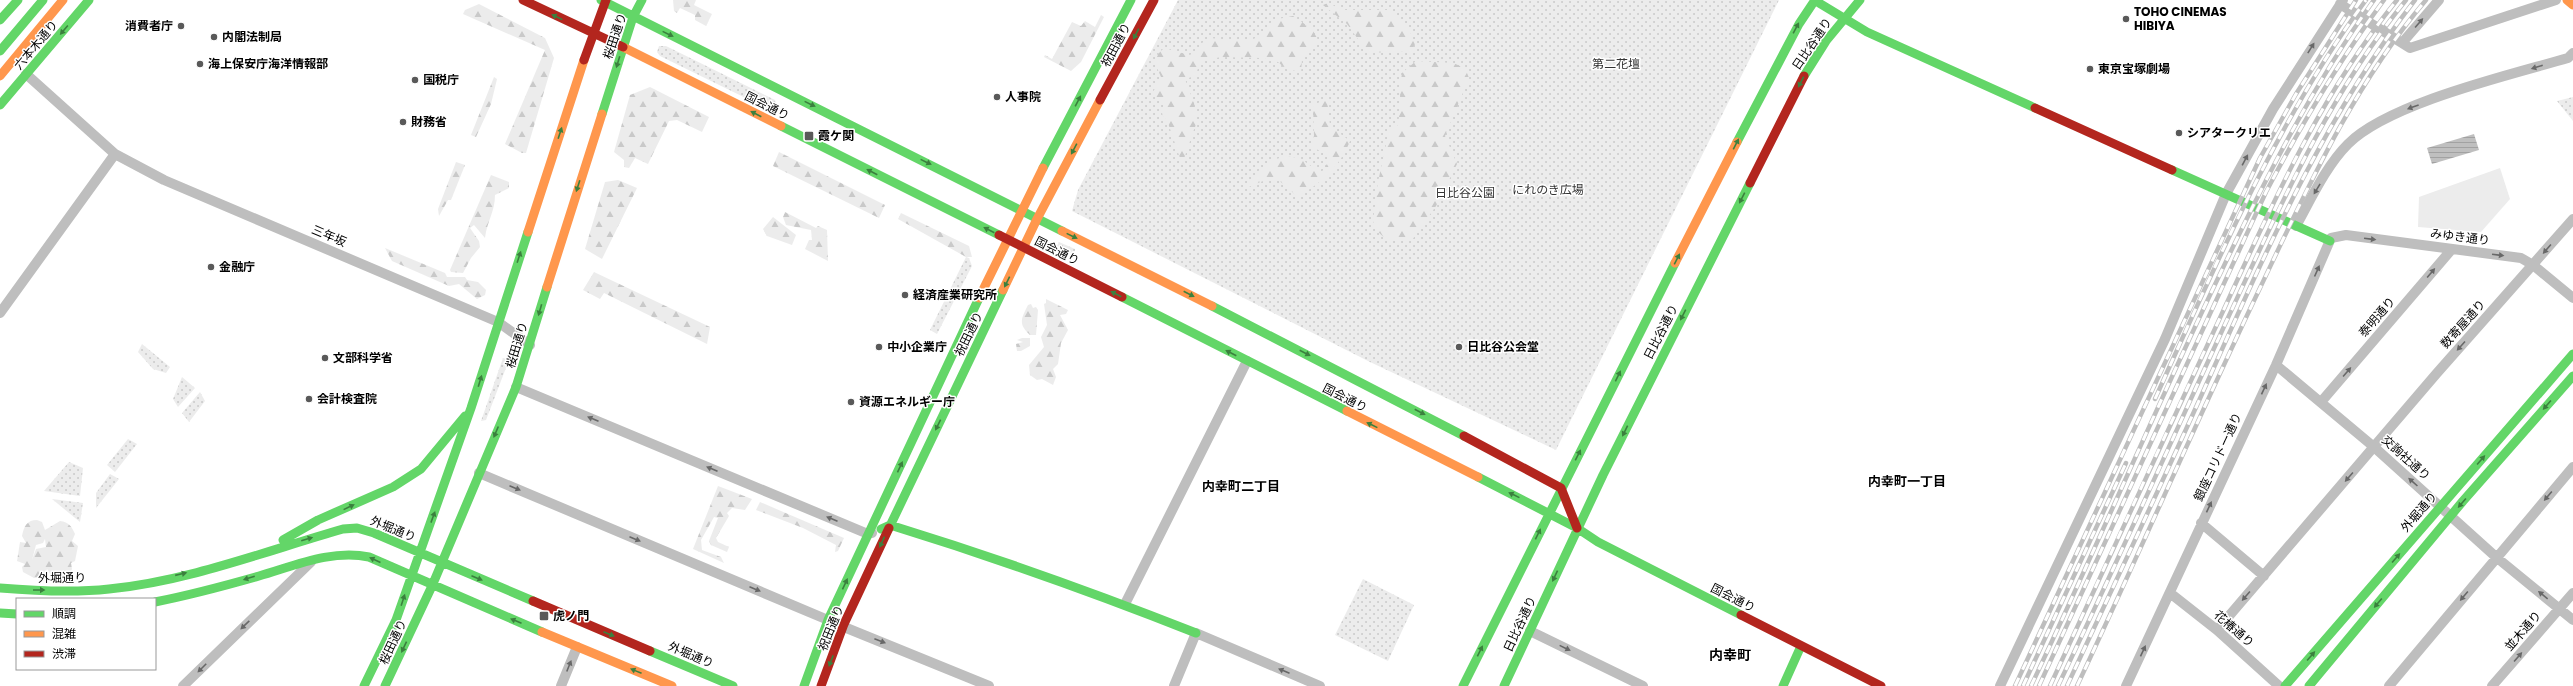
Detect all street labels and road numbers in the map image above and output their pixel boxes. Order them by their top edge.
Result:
street label: 桜田通り [599,10,630,61]
street label: 日比谷通り [1788,14,1835,73]
street label: 六本木通り [10,16,61,73]
street label: 祝田通り [1097,20,1134,70]
street label: 国会通り [742,87,792,124]
street label: 三年坂 [309,221,349,250]
street label: みゆき通り [2429,224,2491,249]
street label: 国会通り [1032,232,1082,269]
street label: 泰明通り [2354,293,2399,340]
street label: 数寄屋通り [2436,296,2489,352]
street label: 日比谷通り [1639,301,1682,362]
street label: 祝田通り [950,308,987,359]
street label: 桜田通り [501,319,532,370]
street label: 国会通り [1320,379,1370,416]
street label: 銀座コリドー通り [2190,410,2246,504]
street label: 交詢社通り [2378,431,2434,484]
street label: 外堀通り [2396,488,2441,535]
street label: 外堀通り [368,512,419,545]
street label: 外堀通り [38,569,86,586]
street label: 国会通り [1708,579,1758,616]
street label: 日比谷通り [1499,593,1540,655]
street label: 祝田通り [814,602,847,653]
street label: 花椿通り [2211,606,2258,651]
street label: 並木通り [2500,607,2545,654]
street label: 桜田通り [375,616,410,667]
street label: 外堀通り [666,637,717,672]

